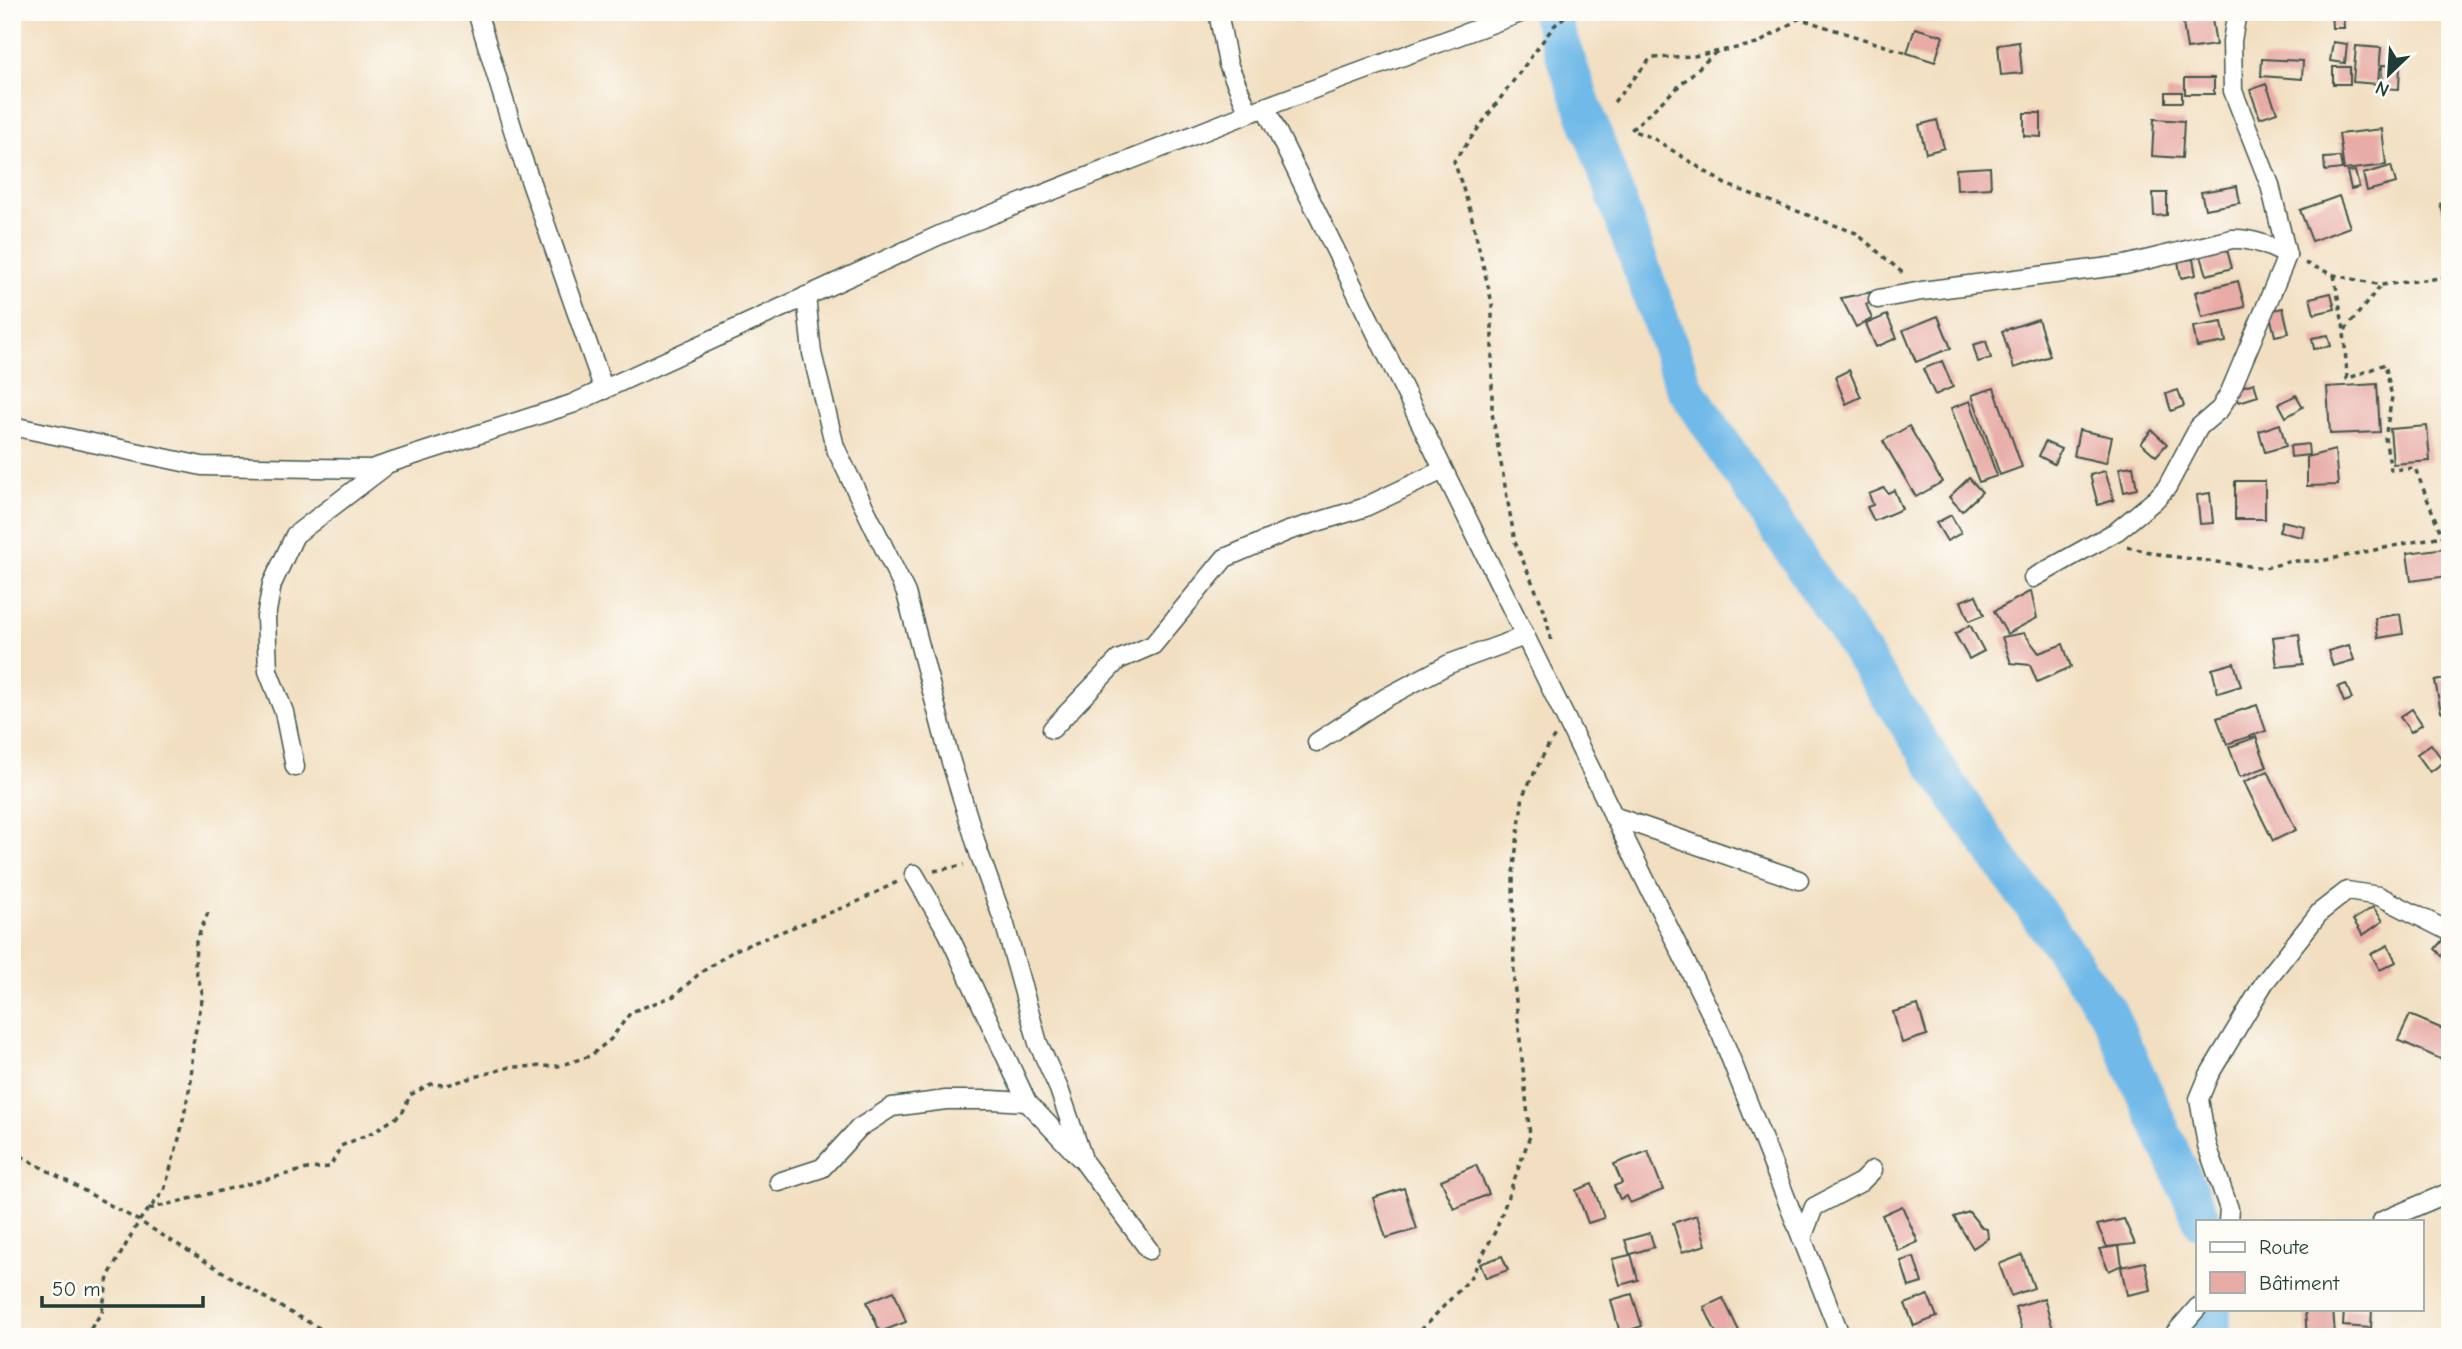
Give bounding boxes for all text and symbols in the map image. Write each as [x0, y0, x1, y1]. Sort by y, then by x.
north arrow [2354, 38, 2424, 108]
text: N [2372, 76, 2393, 101]
legend [2196, 1220, 2424, 1310]
text: Route [2259, 1235, 2309, 1259]
scale bar [42, 1265, 203, 1309]
text: Bâtiment [2259, 1271, 2340, 1295]
text: 50 m [52, 1277, 101, 1301]

